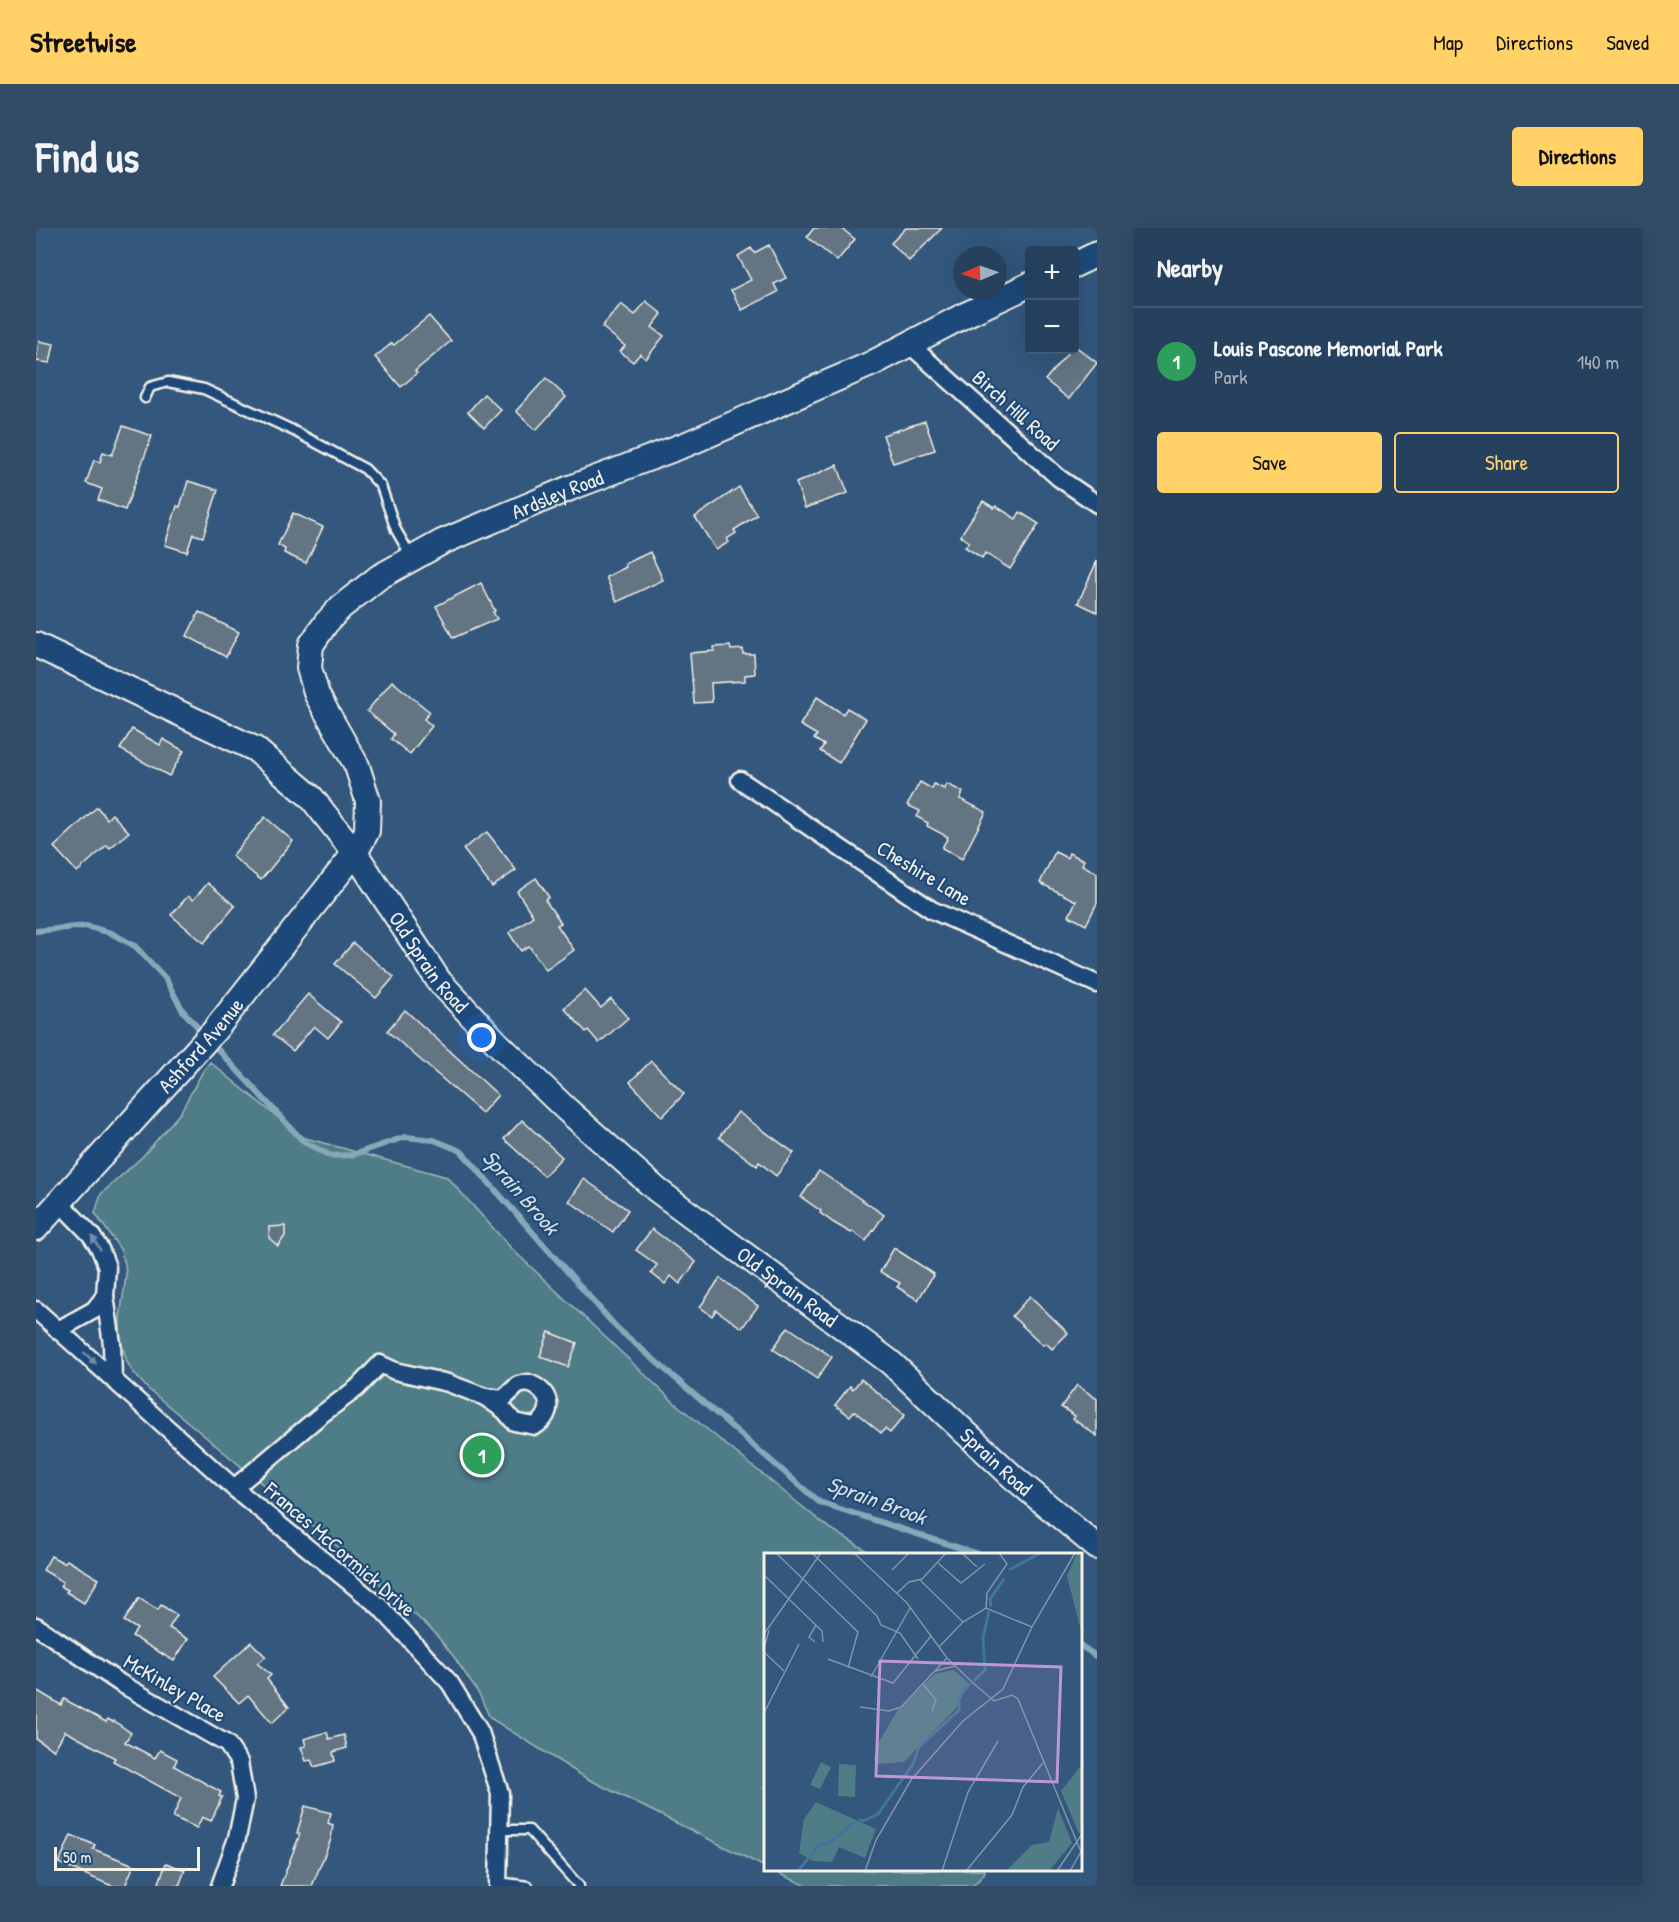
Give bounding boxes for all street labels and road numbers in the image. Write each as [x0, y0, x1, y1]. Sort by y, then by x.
street label: Birch Hill Road [966, 363, 1066, 457]
street label: Ardsley Road [507, 462, 607, 526]
street label: Cheshire Lane [871, 833, 977, 913]
street label: Old Sprain Road [382, 905, 475, 1019]
street label: Ashford Avenue [151, 991, 250, 1099]
street label: Old Sprain Road [731, 1239, 844, 1333]
street label: Sprain Road [954, 1421, 1039, 1502]
street label: Frances McCormick Drive [257, 1474, 422, 1623]
street label: McKinley Place [118, 1647, 232, 1729]

